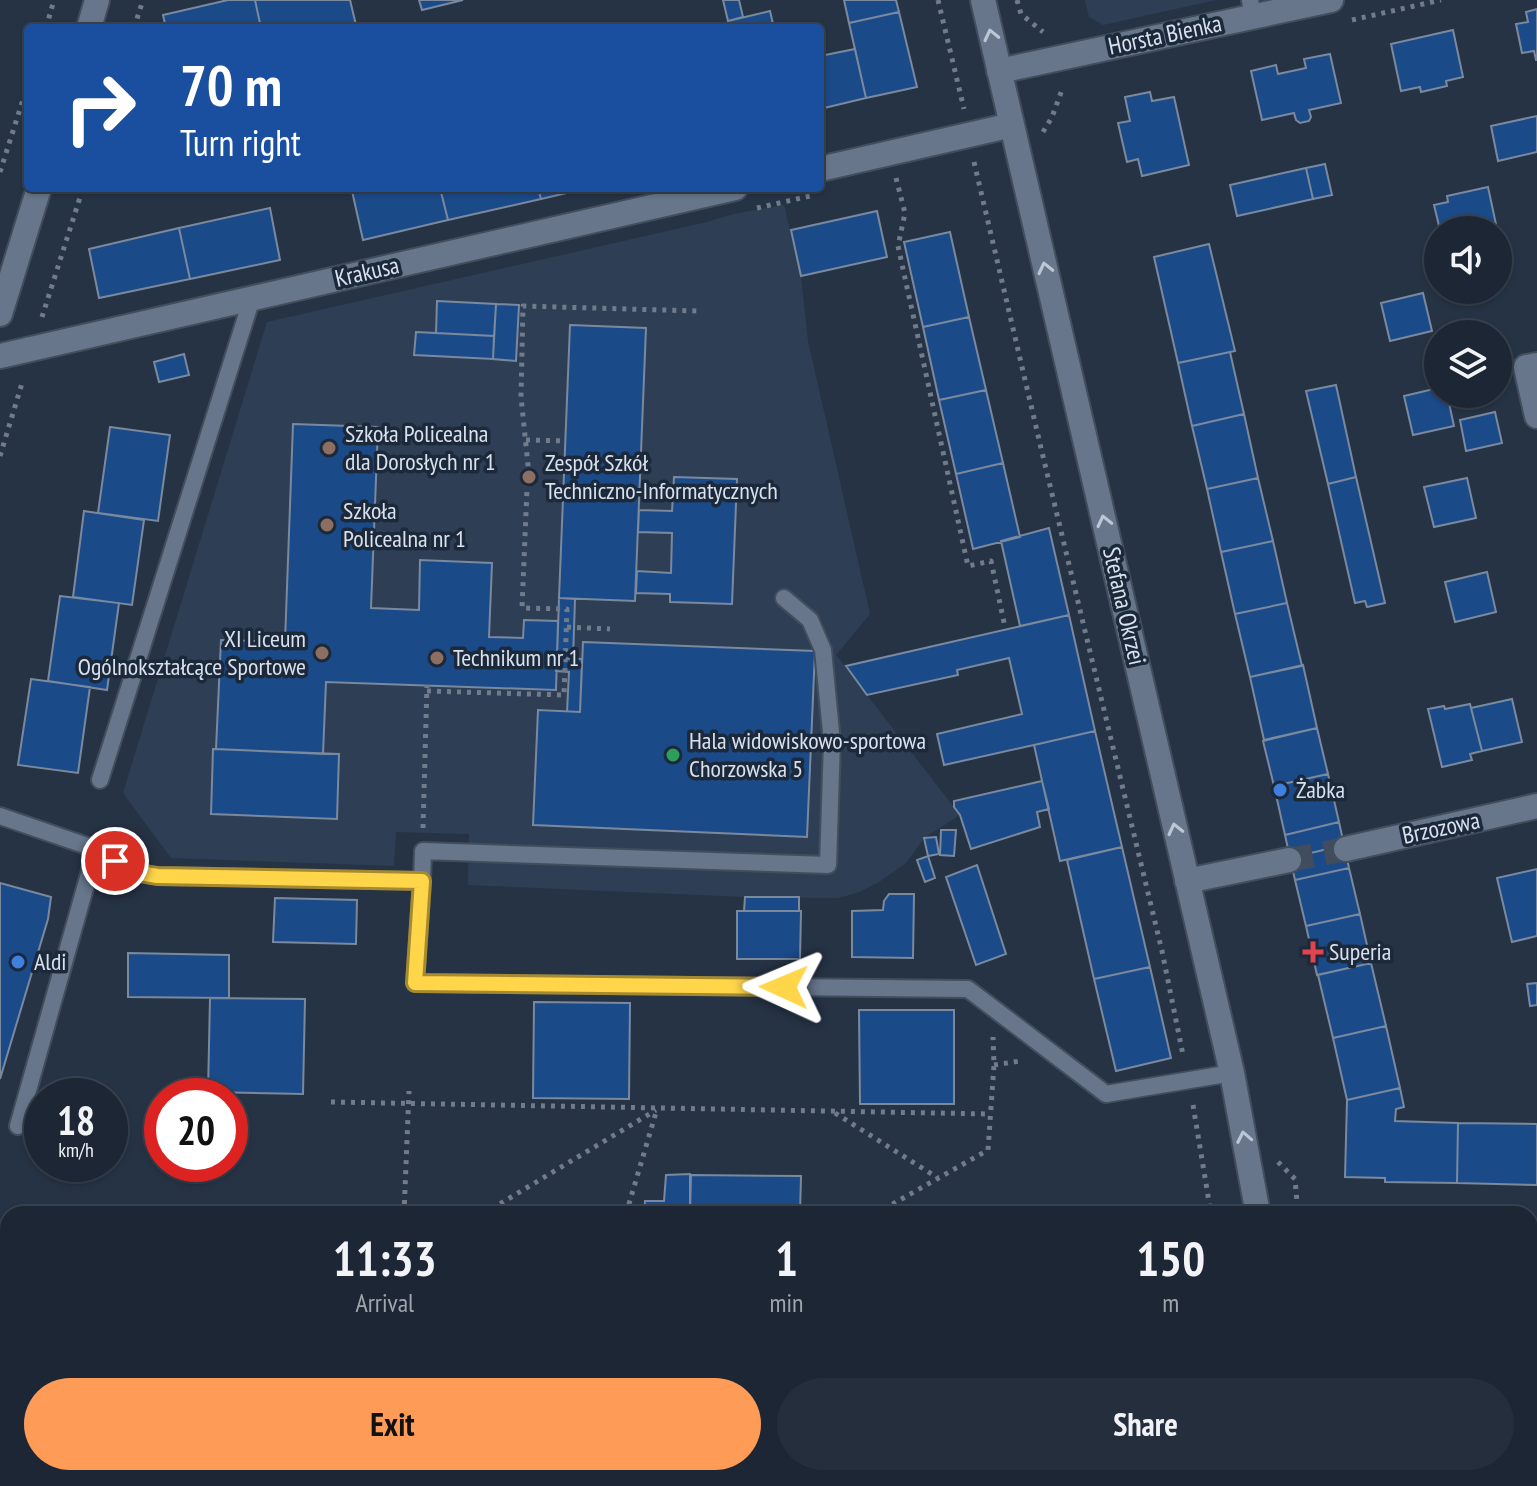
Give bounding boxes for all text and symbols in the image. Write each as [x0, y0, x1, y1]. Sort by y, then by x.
street label: Horsta Bienka [1105, 7, 1224, 62]
one-way arrow [983, 29, 1000, 43]
text: 70 m [180, 49, 282, 121]
icon: right [48, 56, 152, 160]
text: Turn right [180, 119, 301, 166]
map controls [1424, 216, 1512, 408]
button: sound [1424, 216, 1512, 304]
street label: Krakusa [332, 249, 402, 294]
one-way arrow [1037, 262, 1054, 275]
button: layers [1424, 320, 1512, 408]
place label: Szkoła Policealna dla Dorosłych nr 1 [345, 418, 496, 477]
marker: Szkoła Policealna dla Dorosłych nr 1 [320, 439, 338, 457]
place label: Zespół Szkół Techniczno-Informatycznych [545, 447, 778, 506]
marker: Zespół Szkół Techniczno-Informatycznych [520, 468, 538, 486]
place label: Szkoła Policealna nr 1 [343, 495, 466, 554]
one-way arrow [1096, 515, 1113, 529]
marker: Szkoła Policealna nr 1 [318, 516, 336, 534]
street label: Stefana Okrzei [1096, 544, 1153, 668]
place label: XI Liceum Ogólnokształcące Sportowe [78, 623, 306, 682]
place label: Technikum nr 1 [453, 642, 579, 673]
marker: XI Liceum Ogólnokształcące Sportowe [313, 644, 331, 662]
marker: Technikum nr 1 [428, 649, 446, 667]
place label: Hala widowiskowo-sportowa Chorzowska 5 [689, 725, 926, 784]
marker: Hala widowiskowo-sportowa Chorzowska 5 [664, 746, 682, 764]
place label: Żabka [1296, 774, 1345, 805]
marker: Żabka [1271, 781, 1289, 799]
street label: Brzozowa [1399, 804, 1483, 851]
one-way arrow [1167, 823, 1184, 836]
pin [81, 827, 149, 895]
icon: arrive [93, 839, 137, 883]
place label: Superia [1329, 936, 1391, 967]
marker: Superia [1304, 943, 1322, 961]
position arrow [742, 945, 826, 1029]
place label: Aldi [34, 946, 67, 977]
marker: Aldi [9, 953, 27, 971]
speed limit sign: 20 [144, 1078, 248, 1182]
text: 18 [57, 1094, 95, 1146]
one-way arrow [1237, 1131, 1254, 1144]
text: km/h [58, 1137, 94, 1163]
text: 11:33 [333, 1227, 437, 1289]
text: 1 [775, 1227, 798, 1289]
text: 150 [1136, 1227, 1205, 1289]
text: Arrival [355, 1286, 414, 1319]
text: min [769, 1286, 803, 1319]
text: m [1162, 1286, 1179, 1319]
button: Exit [24, 1378, 761, 1470]
button: Share [777, 1378, 1514, 1470]

